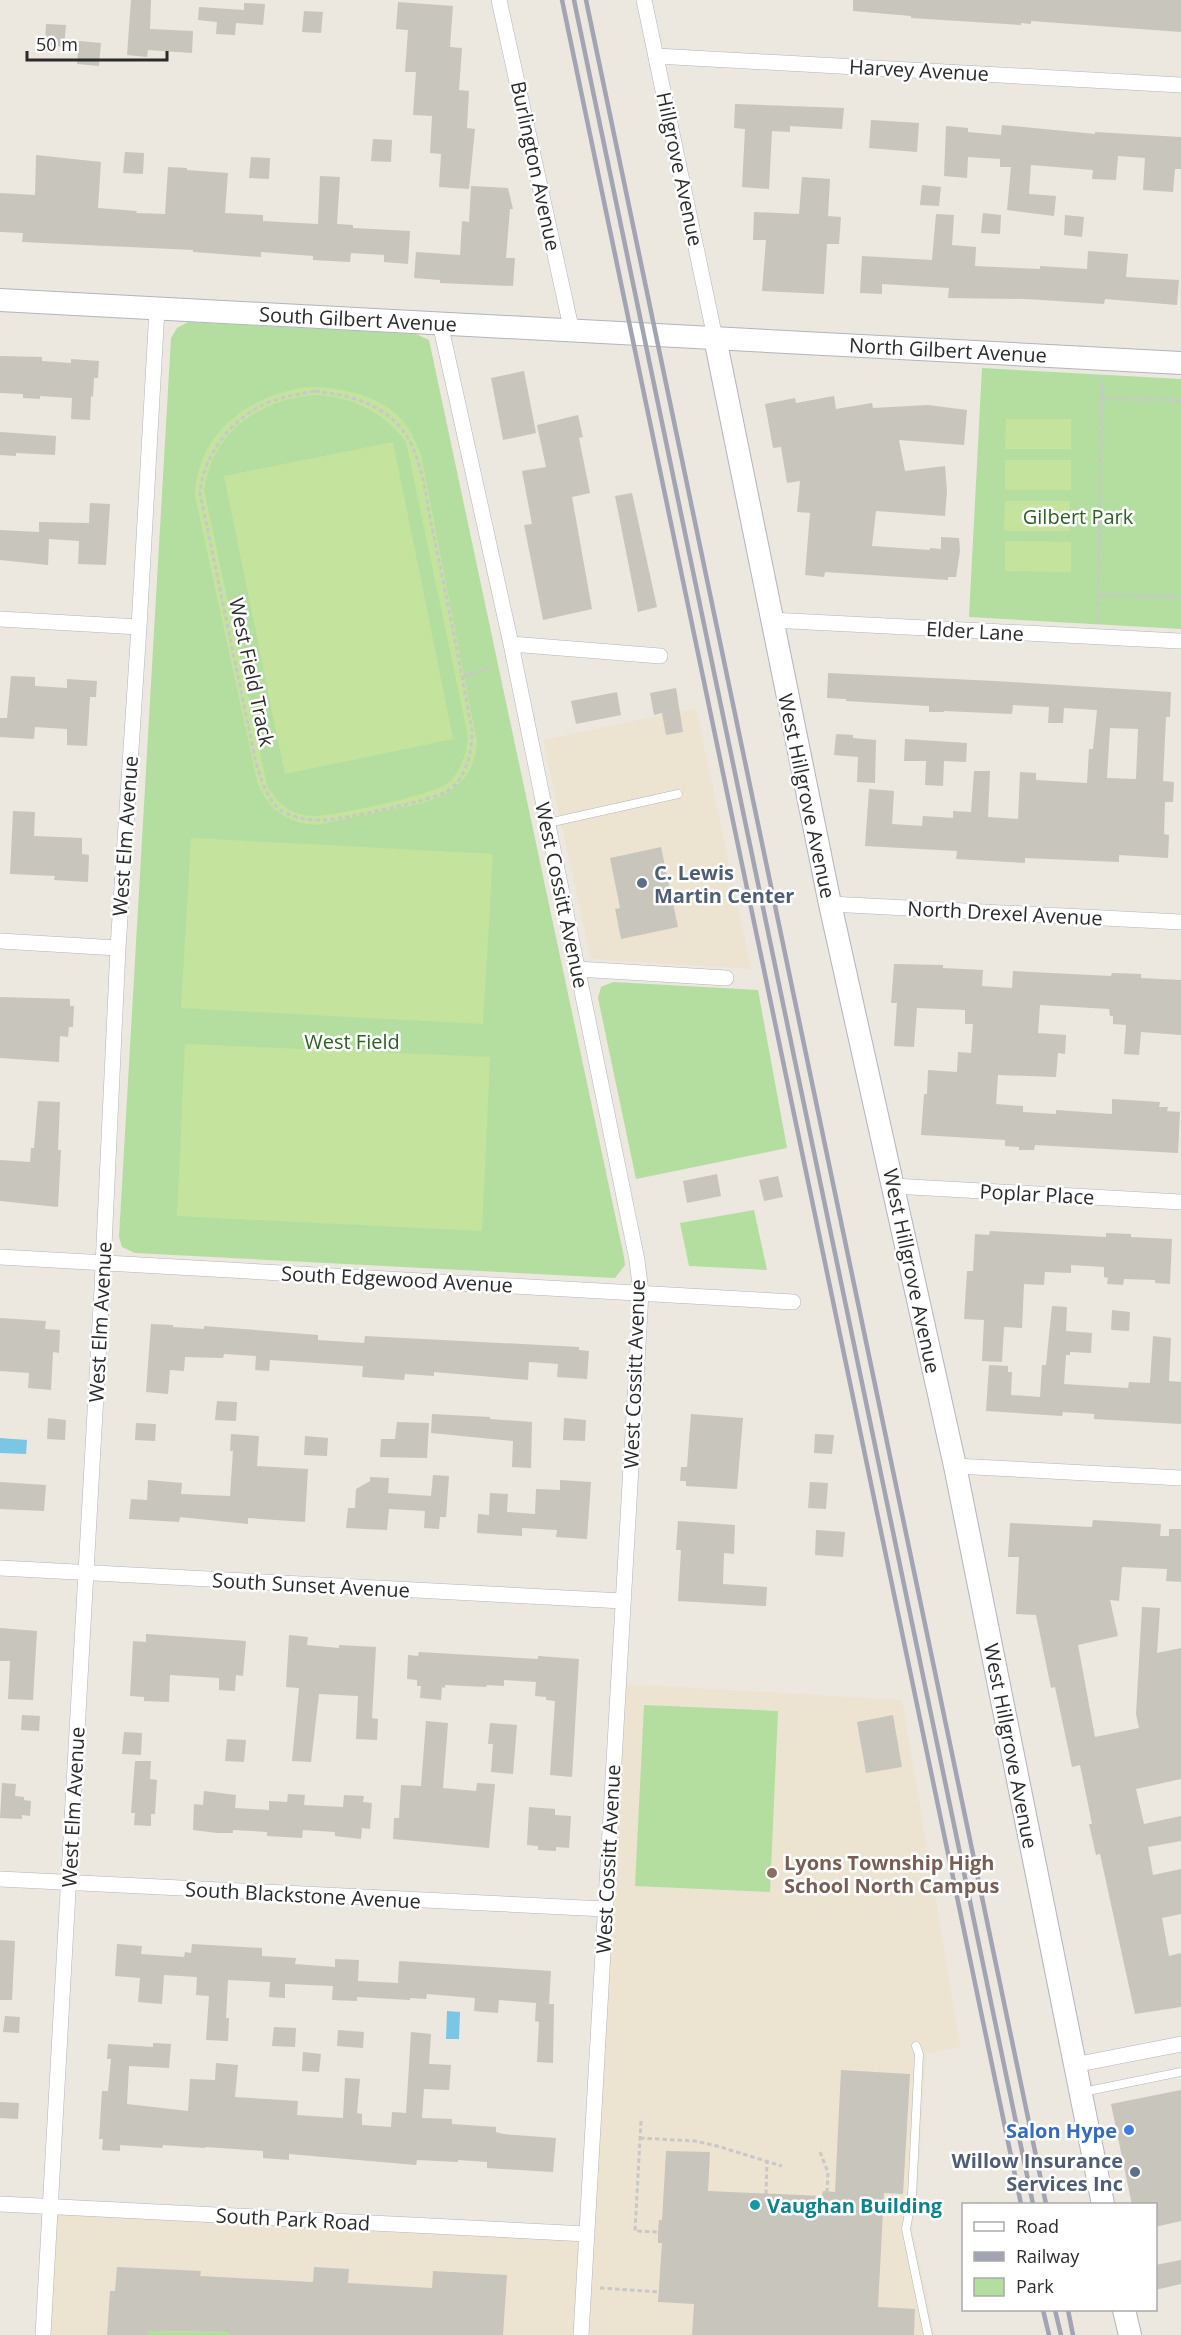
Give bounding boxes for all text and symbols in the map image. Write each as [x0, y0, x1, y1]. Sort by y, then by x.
scale bar [27, 24, 166, 62]
text: 50 m [36, 32, 78, 56]
street label: Harvey Avenue [848, 53, 990, 87]
street label: Burlington Avenue [505, 79, 567, 253]
street label: Hillgrove Avenue [650, 89, 710, 249]
street label: South Gilbert Avenue [258, 300, 458, 338]
street label: North Gilbert Avenue [848, 331, 1048, 369]
park label: Gilbert Park [1023, 503, 1134, 530]
street label: West Field Track [223, 595, 281, 749]
street label: Elder Lane [925, 615, 1025, 647]
street label: West Hillgrove Avenue [772, 691, 842, 901]
street label: West Elm Avenue [106, 755, 144, 917]
street label: West Cossitt Avenue [529, 800, 595, 990]
place label: C. Lewis Martin Center [654, 859, 794, 909]
marker: C. Lewis Martin Center [635, 876, 649, 890]
street label: North Drexel Avenue [907, 894, 1103, 932]
park label: West Field [304, 1028, 400, 1055]
street label: West Hillgrove Avenue [877, 1166, 947, 1376]
street label: Poplar Place [979, 1178, 1095, 1210]
street label: West Elm Avenue [82, 1241, 118, 1403]
street label: South Edgewood Avenue [280, 1259, 514, 1299]
street label: West Cossitt Avenue [617, 1279, 651, 1469]
street label: South Sunset Avenue [211, 1566, 411, 1604]
street label: West Hillgrove Avenue [978, 1641, 1044, 1851]
street label: West Elm Avenue [55, 1726, 91, 1888]
street label: West Cossitt Avenue [590, 1764, 626, 1954]
place label: Lyons Township High School North Campus [784, 1849, 1000, 1899]
marker: Lyons Township High School North Campus [765, 1866, 779, 1880]
street label: South Blackstone Avenue [184, 1875, 422, 1915]
place label: Salon Hype [1006, 2117, 1117, 2144]
marker: Salon Hype [1122, 2123, 1136, 2137]
place label: Willow Insurance Services Inc [951, 2147, 1123, 2197]
marker: Willow Insurance Services Inc [1128, 2165, 1142, 2179]
place label: Vaughan Building [767, 2192, 943, 2219]
marker: Vaughan Building [748, 2198, 762, 2212]
street label: South Park Road [215, 2201, 371, 2237]
legend [962, 2203, 1157, 2311]
text: Road [1016, 2214, 1059, 2238]
text: Railway [1016, 2244, 1080, 2268]
text: Park [1016, 2274, 1054, 2298]

